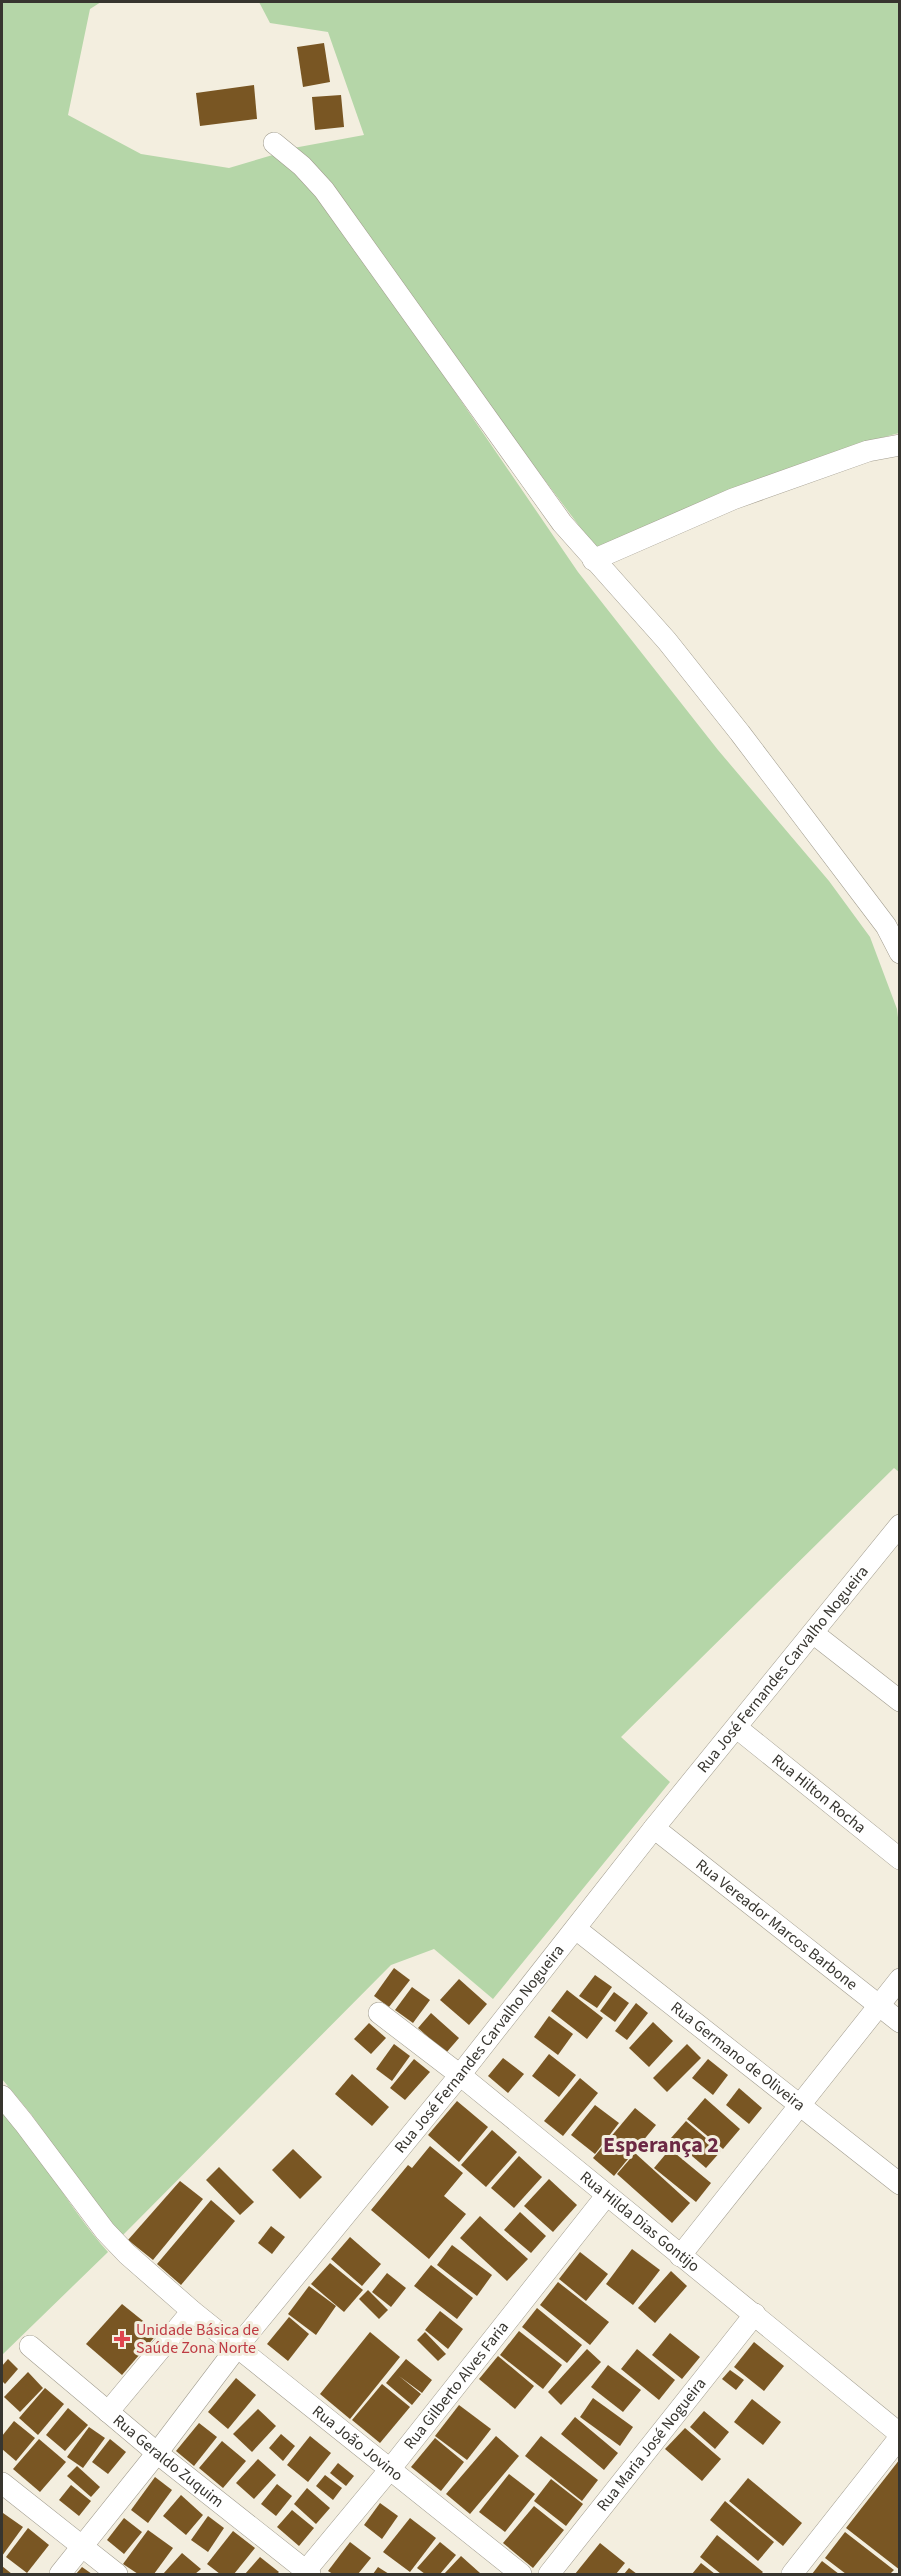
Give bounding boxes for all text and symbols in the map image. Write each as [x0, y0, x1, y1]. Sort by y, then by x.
street label: Rua José Fernandes Carvalho Nogueira [692, 1561, 874, 1778]
street label: Rua Hilton Rocha [767, 1749, 871, 1838]
street label: Rua Vereador Marcos Barbone [691, 1854, 862, 1995]
street label: Rua José Fernandes Carvalho Nogueira [389, 1940, 569, 2158]
street label: Rua Germano de Oliveira [666, 1997, 810, 2116]
district label: Esperança 2 [603, 2129, 719, 2161]
street label: Rua Hilda Dias Gontijo [575, 2166, 704, 2277]
street label: Rua Gilberto Alves Faria [399, 2317, 514, 2454]
place label: Unidade Básica de Saúde Zona Norte [136, 2319, 259, 2359]
marker: Unidade Básica de Saúde Zona Norte [113, 2330, 131, 2348]
street label: Rua Maria José Nogueira [592, 2373, 711, 2516]
street label: Rua João Jovino [308, 2400, 407, 2486]
street label: Rua Geraldo Zuquim [108, 2409, 228, 2513]

